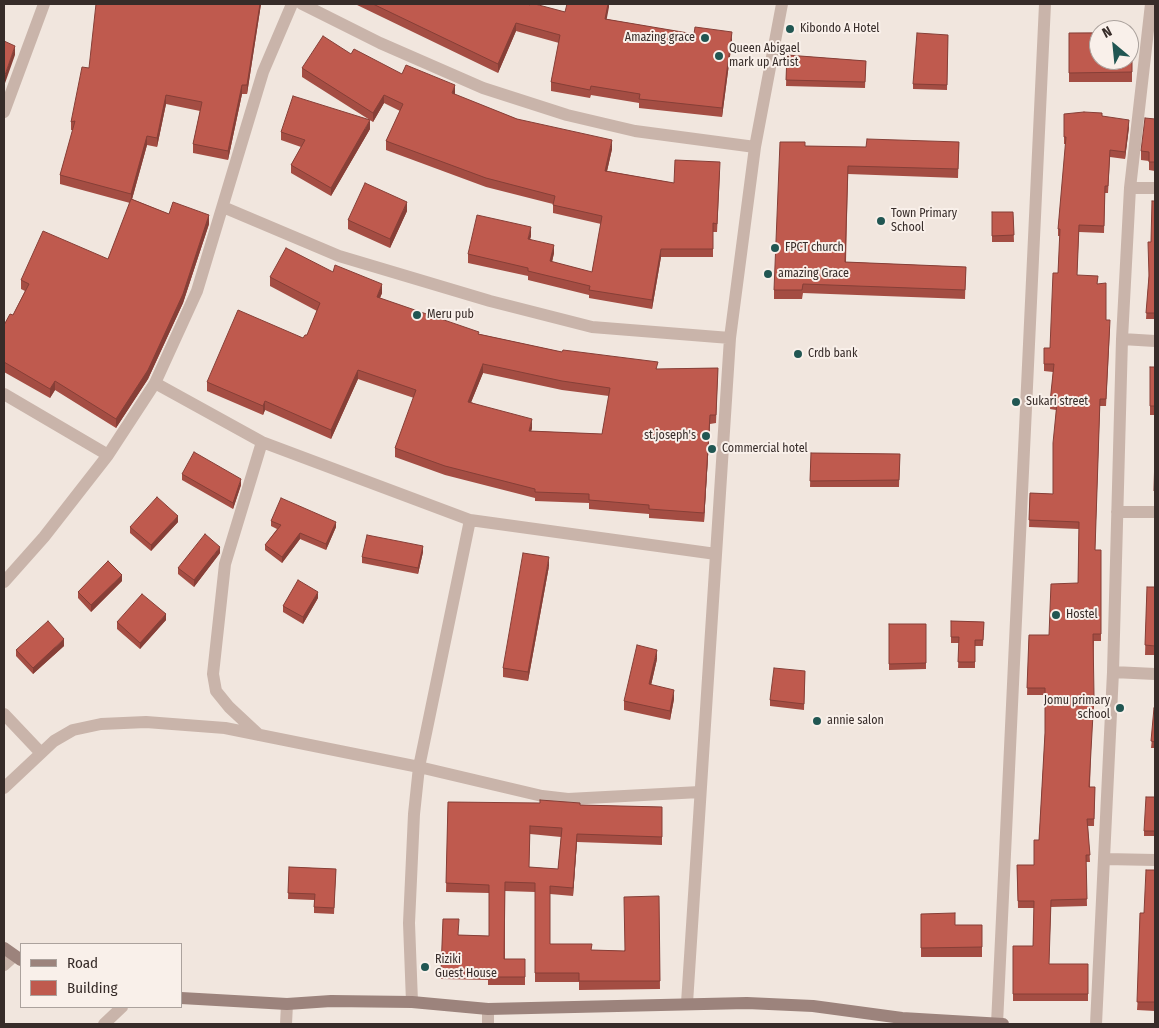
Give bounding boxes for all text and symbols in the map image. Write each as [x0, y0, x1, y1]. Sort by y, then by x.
north arrow [1089, 20, 1139, 70]
place label: Kibondo A Hotel [800, 22, 880, 36]
marker: Kibondo A Hotel [784, 23, 796, 35]
text: N [1099, 23, 1115, 42]
place label: Amazing grace [625, 31, 695, 45]
marker: Amazing grace [699, 32, 711, 44]
place label: Queen Abigael mark up Artist [729, 42, 800, 70]
marker: Queen Abigael mark up Artist [713, 50, 725, 62]
place label: Town Primary School [891, 207, 957, 235]
marker: Town Primary School [875, 215, 887, 227]
place label: FPCT church [785, 241, 844, 255]
marker: FPCT church [769, 242, 781, 254]
place label: amazing Grace [778, 267, 849, 281]
marker: amazing Grace [762, 268, 774, 280]
place label: Meru pub [427, 308, 474, 322]
marker: Meru pub [411, 309, 423, 321]
place label: Crdb bank [808, 347, 857, 361]
marker: Crdb bank [792, 348, 804, 360]
place label: Sukari street [1026, 395, 1088, 409]
marker: Sukari street [1010, 396, 1022, 408]
place label: st.joseph's [644, 429, 696, 443]
marker: st.joseph's [700, 430, 712, 442]
place label: Commercial hotel [722, 442, 808, 456]
marker: Commercial hotel [706, 443, 718, 455]
place label: Hostel [1066, 608, 1098, 622]
marker: Hostel [1050, 609, 1062, 621]
place label: Jomu primary school [1044, 694, 1110, 722]
marker: Jomu primary school [1114, 702, 1126, 714]
place label: annie salon [827, 714, 884, 728]
marker: annie salon [811, 715, 823, 727]
legend [20, 943, 182, 1008]
place label: Riziki Guest House [435, 953, 497, 981]
text: Road [67, 954, 98, 972]
marker: Riziki Guest House [419, 961, 431, 973]
text: Building [67, 979, 118, 997]

